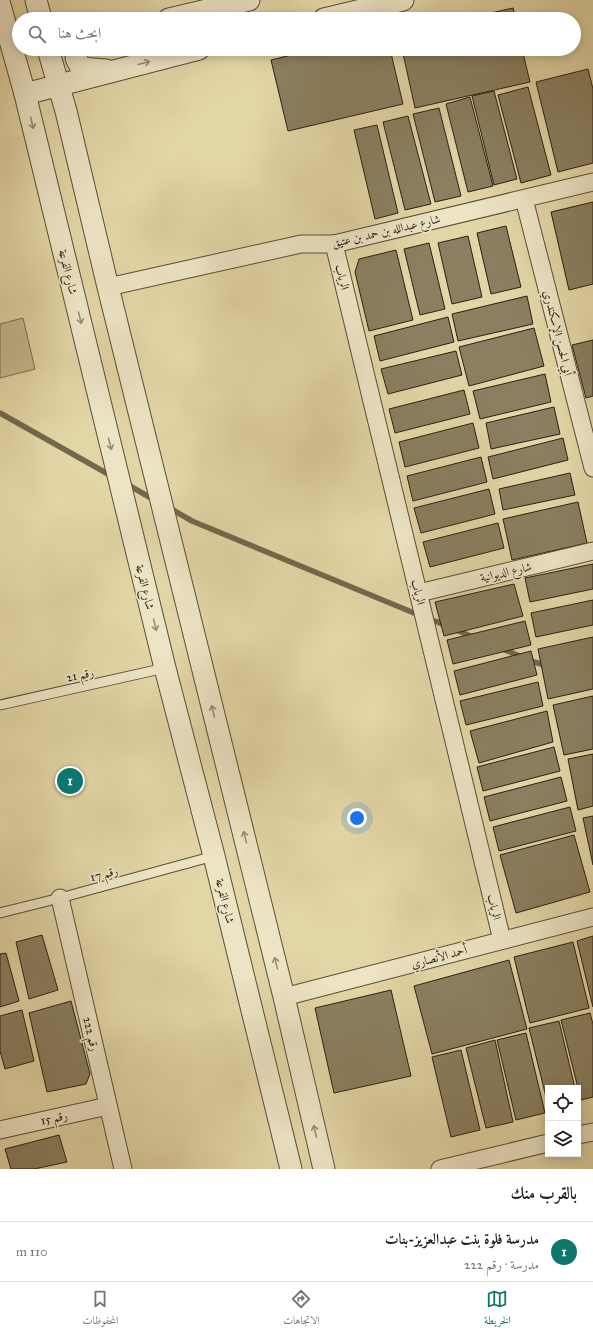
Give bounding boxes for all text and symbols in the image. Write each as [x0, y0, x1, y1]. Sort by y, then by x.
search box [12, 12, 581, 56]
icon: search [26, 23, 48, 45]
text: ابحث هنا [58, 24, 101, 42]
one-way arrow [137, 59, 150, 67]
one-way arrow [29, 117, 36, 130]
street label: شارع عبدالله بن حمد بن عتيق [331, 212, 443, 254]
street label: شارع الفرعة [52, 248, 80, 297]
street label: الرباب [331, 263, 352, 292]
street label: أبي الحسن الإسكندري [538, 288, 576, 378]
one-way arrow [76, 311, 84, 324]
one-way arrow [107, 437, 115, 450]
street label: شارع الديوانية [479, 559, 534, 589]
street label: شارع الفرعة [129, 563, 157, 612]
street label: الرباب [407, 578, 428, 607]
one-way arrow [151, 618, 159, 631]
street label: رقم 21 [65, 665, 96, 689]
one-way arrow [209, 705, 217, 718]
pin: 1 [57, 766, 83, 796]
your location [347, 808, 367, 828]
one-way arrow [240, 831, 248, 844]
street label: رقم 17 [88, 864, 121, 888]
street label: شارع الفرعة [209, 877, 237, 926]
street label: الرباب [483, 893, 504, 922]
street label: أحمد الأنصاري [409, 941, 470, 974]
one-way arrow [272, 957, 279, 970]
street label: رقم 222 [76, 1015, 102, 1054]
map controls [545, 1085, 581, 1157]
button: locate [545, 1085, 581, 1121]
street label: رقم 15 [39, 1108, 70, 1132]
button: layers [545, 1121, 581, 1157]
one-way arrow [310, 1125, 318, 1138]
text: بالقرب منك [511, 1183, 577, 1204]
text: مدرسة فلوة بنت عبدالعزيز-بنات [385, 1230, 539, 1248]
text: 110 m [16, 1244, 48, 1260]
text: 1 [561, 1244, 567, 1260]
text: مدرسة · رقم 222 [464, 1257, 539, 1273]
tab: المحفوظات [82, 1288, 118, 1331]
tab: الاتجاهات [283, 1288, 320, 1331]
tab: الخريطة [484, 1288, 511, 1331]

